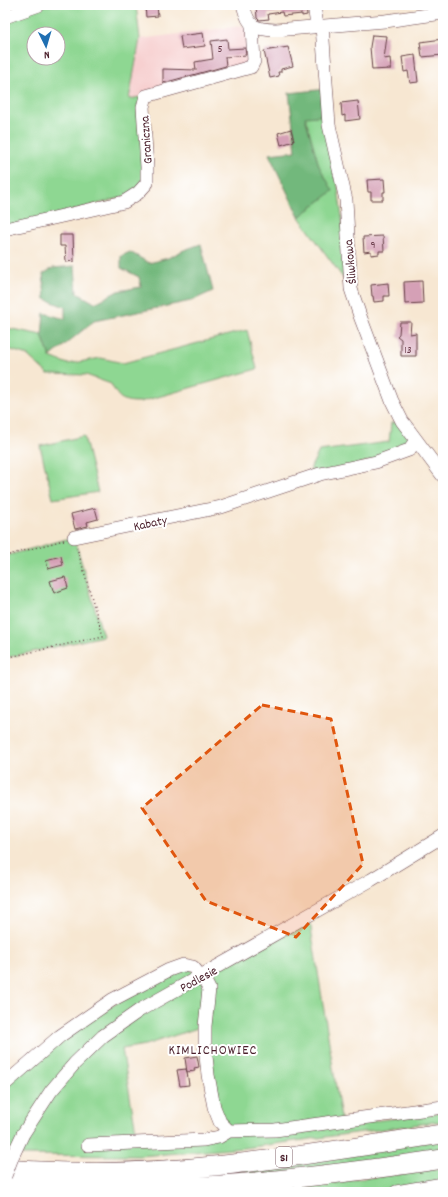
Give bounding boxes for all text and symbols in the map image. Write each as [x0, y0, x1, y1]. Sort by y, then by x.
north arrow [26, 26, 66, 66]
house number: 5 [217, 42, 223, 58]
text: N [43, 46, 50, 62]
street label: Graniczna [136, 114, 159, 164]
street label: Śliwkowa [340, 238, 363, 285]
house number: 9 [370, 238, 376, 254]
house number: 13 [404, 343, 412, 359]
street label: Kabaty [132, 511, 170, 537]
street label: Podlesie [177, 962, 222, 998]
district label: KIMLICHOWIEC [169, 1041, 257, 1061]
road number: S1 [276, 1147, 292, 1167]

